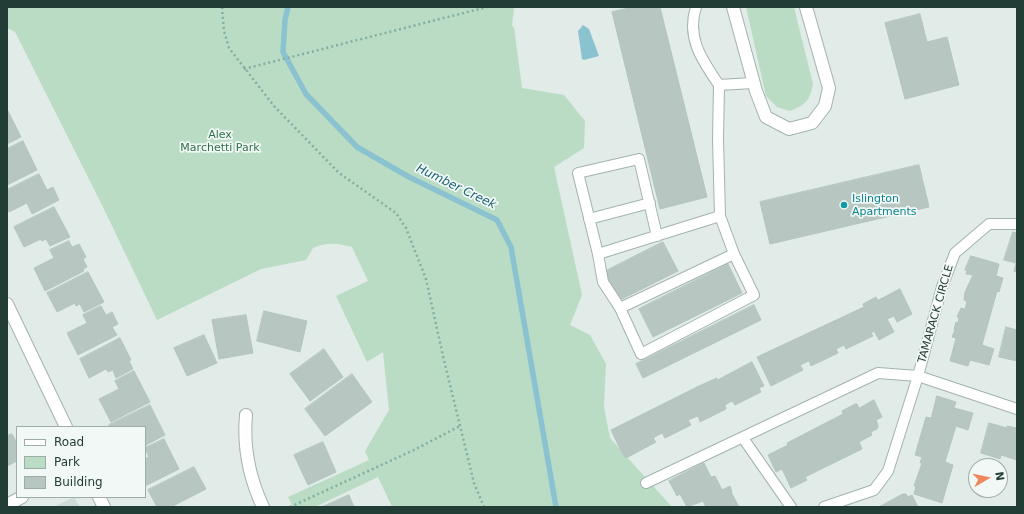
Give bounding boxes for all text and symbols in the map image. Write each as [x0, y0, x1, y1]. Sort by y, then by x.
park label: Alex Marchetti Park [180, 128, 260, 154]
water label: Humber Creek [414, 161, 498, 213]
place label: Islington Apartments [852, 192, 917, 218]
marker: Islington Apartments [839, 200, 849, 210]
street label: TAMARACK CIRCLE [916, 263, 956, 365]
legend [16, 426, 146, 498]
text: Road [54, 435, 84, 449]
text: Park [54, 455, 80, 469]
north arrow [968, 458, 1008, 498]
text: N [992, 471, 1006, 482]
text: Building [54, 475, 103, 489]

